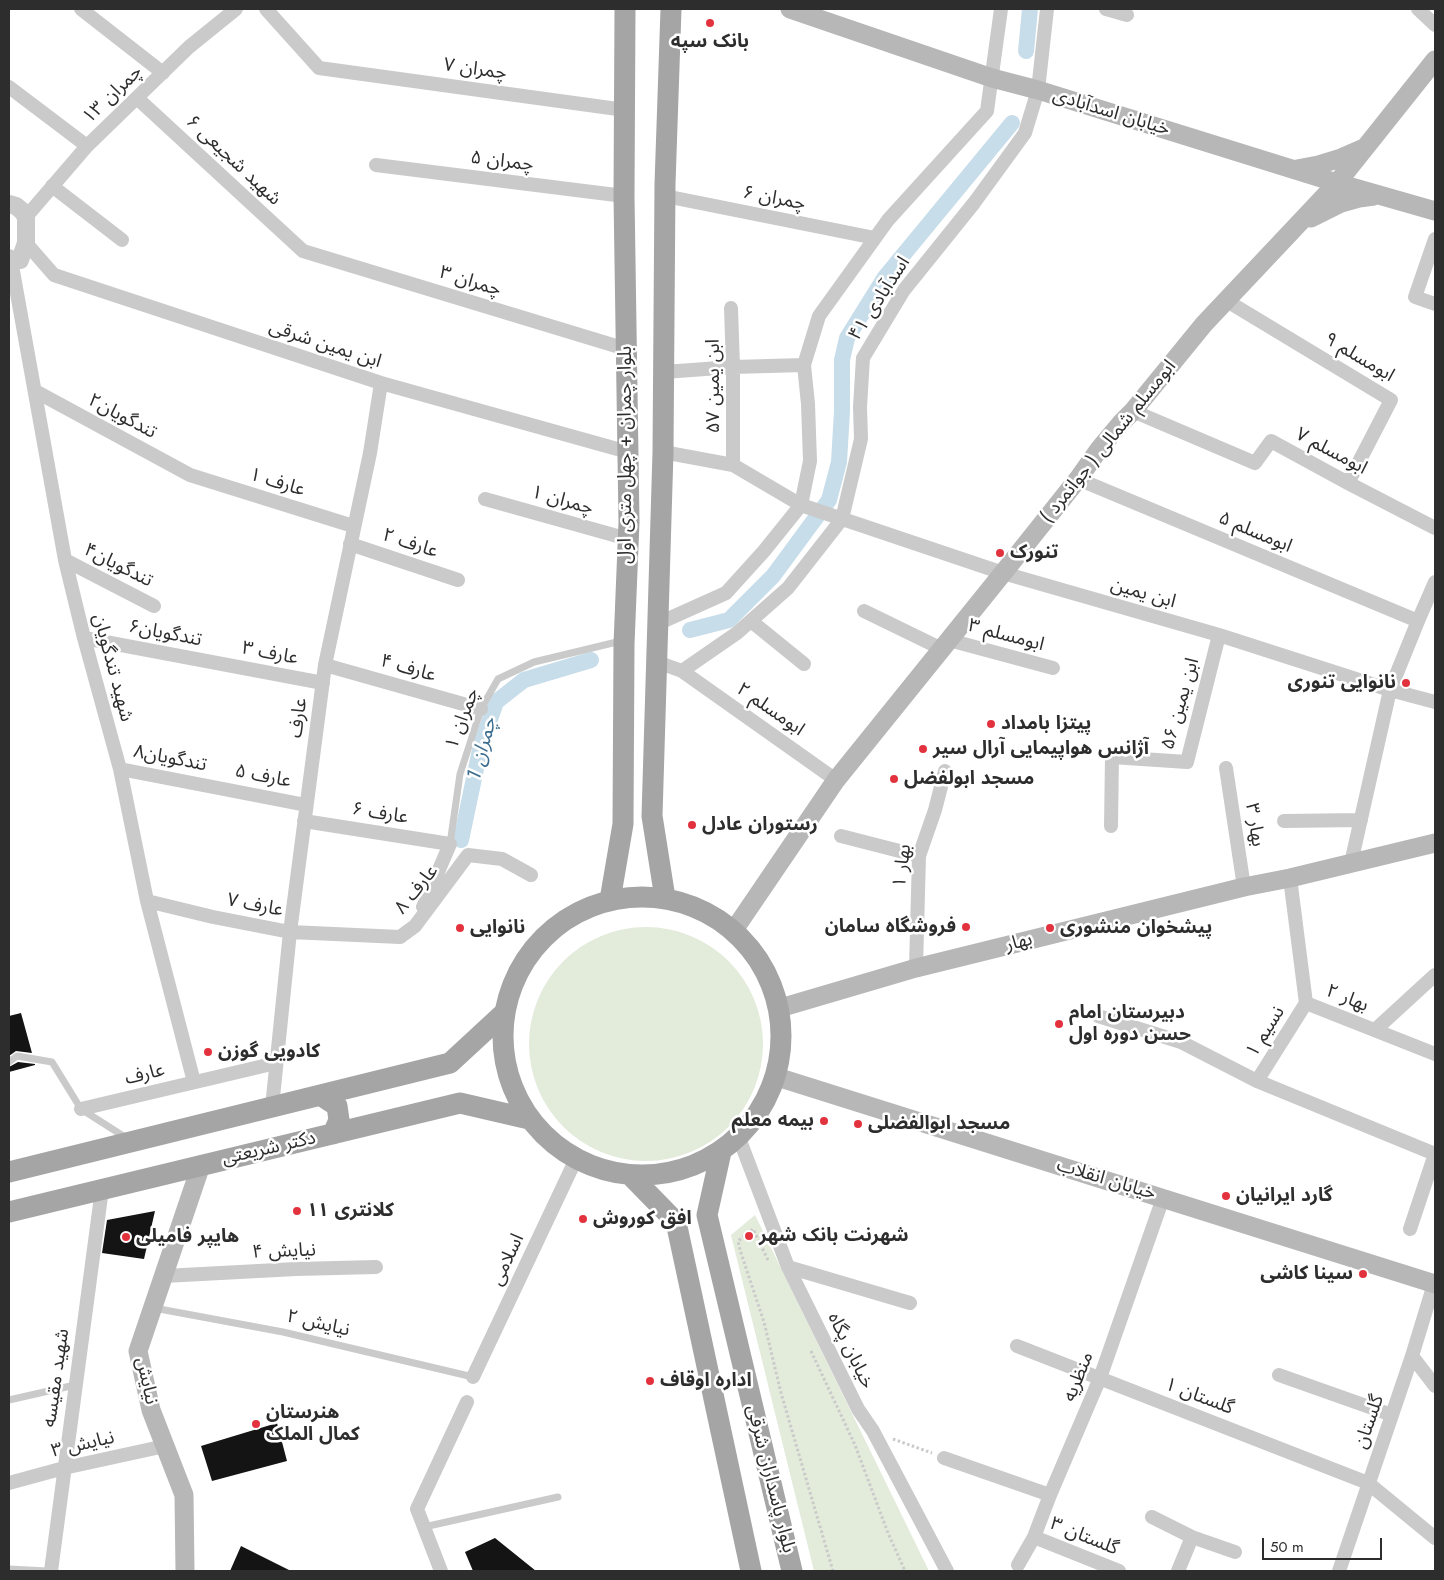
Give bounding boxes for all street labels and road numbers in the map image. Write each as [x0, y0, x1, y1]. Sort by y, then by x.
street label: چمران ۷ [442, 54, 508, 86]
street label: چمران ۱۳ [78, 61, 148, 129]
street label: خیابان اسدآبادی [1050, 84, 1172, 142]
street label: شهید شجیعی ۶ [181, 111, 285, 211]
street label: چمران ۵ [469, 147, 535, 177]
street label: چمران ۶ [741, 182, 807, 216]
street label: اسدآبادی ۴۱ [844, 253, 916, 345]
street label: چمران ۳ [436, 262, 504, 302]
street label: ابن یمین شرقی [266, 316, 384, 374]
street label: ابومسلم ۹ [1320, 328, 1398, 388]
street label: ابن یمین ۵۷ [703, 339, 725, 433]
street label: بلوار چمران + چهل متری اول [615, 346, 637, 564]
street label: ابومسلم شمالی ( جوانمرد ) [1036, 356, 1182, 528]
street label: تندگویان۲ [84, 390, 160, 444]
street label: ابومسلم ۷ [1291, 424, 1371, 480]
street label: عارف ۱ [247, 464, 307, 502]
street label: چمران ۱ [528, 481, 596, 521]
street label: ابومسلم ۵ [1215, 507, 1295, 559]
street label: عارف ۲ [379, 524, 441, 564]
street label: تندگویان۴ [80, 539, 156, 593]
street label: ابن یمین [1108, 574, 1178, 614]
street label: شهید تندگویان [87, 612, 137, 724]
street label: ابومسلم ۳ [966, 615, 1046, 657]
street label: تندگویان۶ [126, 616, 204, 652]
street label: عارف ۳ [240, 637, 300, 671]
street label: عارف ۴ [378, 650, 438, 688]
street label: ابن یمین ۵۶ [1157, 656, 1205, 752]
street label: ابومسلم ۲ [732, 678, 808, 742]
street label: ۱ چمران [441, 685, 485, 753]
street label: عارف [285, 697, 313, 739]
street label: تندگویان۸ [131, 741, 209, 777]
street label: عارف ۵ [233, 760, 293, 794]
street label: عارف ۶ [350, 798, 410, 830]
street label: بهار ۳ [1239, 802, 1269, 848]
street label: بهار ۱ [889, 843, 917, 889]
street label: عارف ۸ [390, 861, 444, 919]
street label: عارف ۷ [225, 889, 285, 923]
street label: بهار [1003, 929, 1035, 957]
street label: بهار ۲ [1322, 980, 1372, 1018]
street label: نسیم ۱ [1242, 1002, 1290, 1062]
street label: عارف [123, 1059, 167, 1091]
street label: دکتر شریعتی [220, 1127, 318, 1171]
street label: خیابان انقلاب [1054, 1154, 1158, 1206]
street label: اسلامی [486, 1230, 530, 1290]
street label: نیایش ۴ [252, 1239, 316, 1265]
street label: نیایش ۲ [284, 1306, 352, 1342]
street label: خیابان پگاه [822, 1309, 878, 1393]
street label: شهید مقیسه [39, 1327, 75, 1429]
street label: منظریه [1059, 1349, 1099, 1405]
street label: نیایش [130, 1355, 162, 1407]
street label: گلستان ۱ [1161, 1373, 1237, 1421]
street label: گلستان [1350, 1392, 1390, 1452]
street label: بلوار پاسداران شرقی [741, 1403, 799, 1555]
street label: نیایش ۳ [49, 1427, 117, 1463]
street label: گلستان ۳ [1046, 1513, 1122, 1561]

